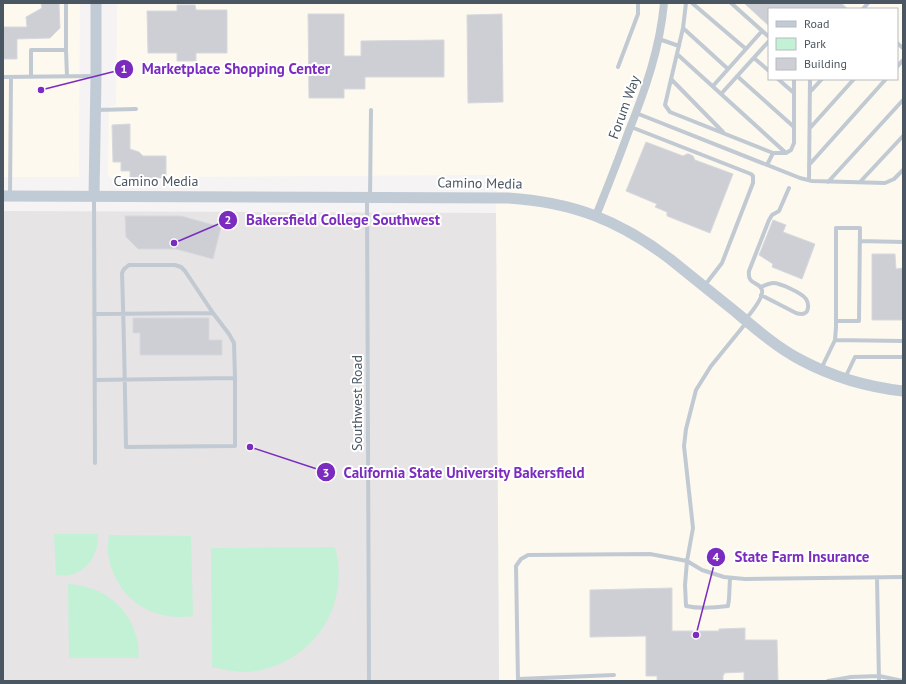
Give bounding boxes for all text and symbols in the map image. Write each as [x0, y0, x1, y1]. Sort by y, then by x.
legend [768, 8, 898, 80]
text: Road [804, 16, 829, 31]
text: Park [804, 36, 826, 51]
callout: Marketplace Shopping Center [114, 56, 338, 83]
text: Building [804, 56, 847, 71]
text: Marketplace Shopping Center [142, 59, 331, 78]
text: 1 [121, 61, 127, 76]
street label: Forum Way [604, 72, 644, 141]
street label: Camino Media [113, 172, 199, 190]
street label: Camino Media [437, 173, 523, 193]
callout: Bakersfield College Southwest [218, 207, 448, 234]
text: Bakersfield College Southwest [246, 210, 441, 229]
text: 2 [225, 212, 231, 227]
street label: Southwest Road [348, 355, 366, 451]
callout: California State University Bakersfield [316, 459, 593, 486]
text: California State University Bakersfield [343, 463, 585, 482]
text: 3 [323, 465, 329, 480]
callout: State Farm Insurance [706, 544, 877, 571]
text: State Farm Insurance [735, 547, 870, 566]
text: 4 [713, 549, 720, 564]

